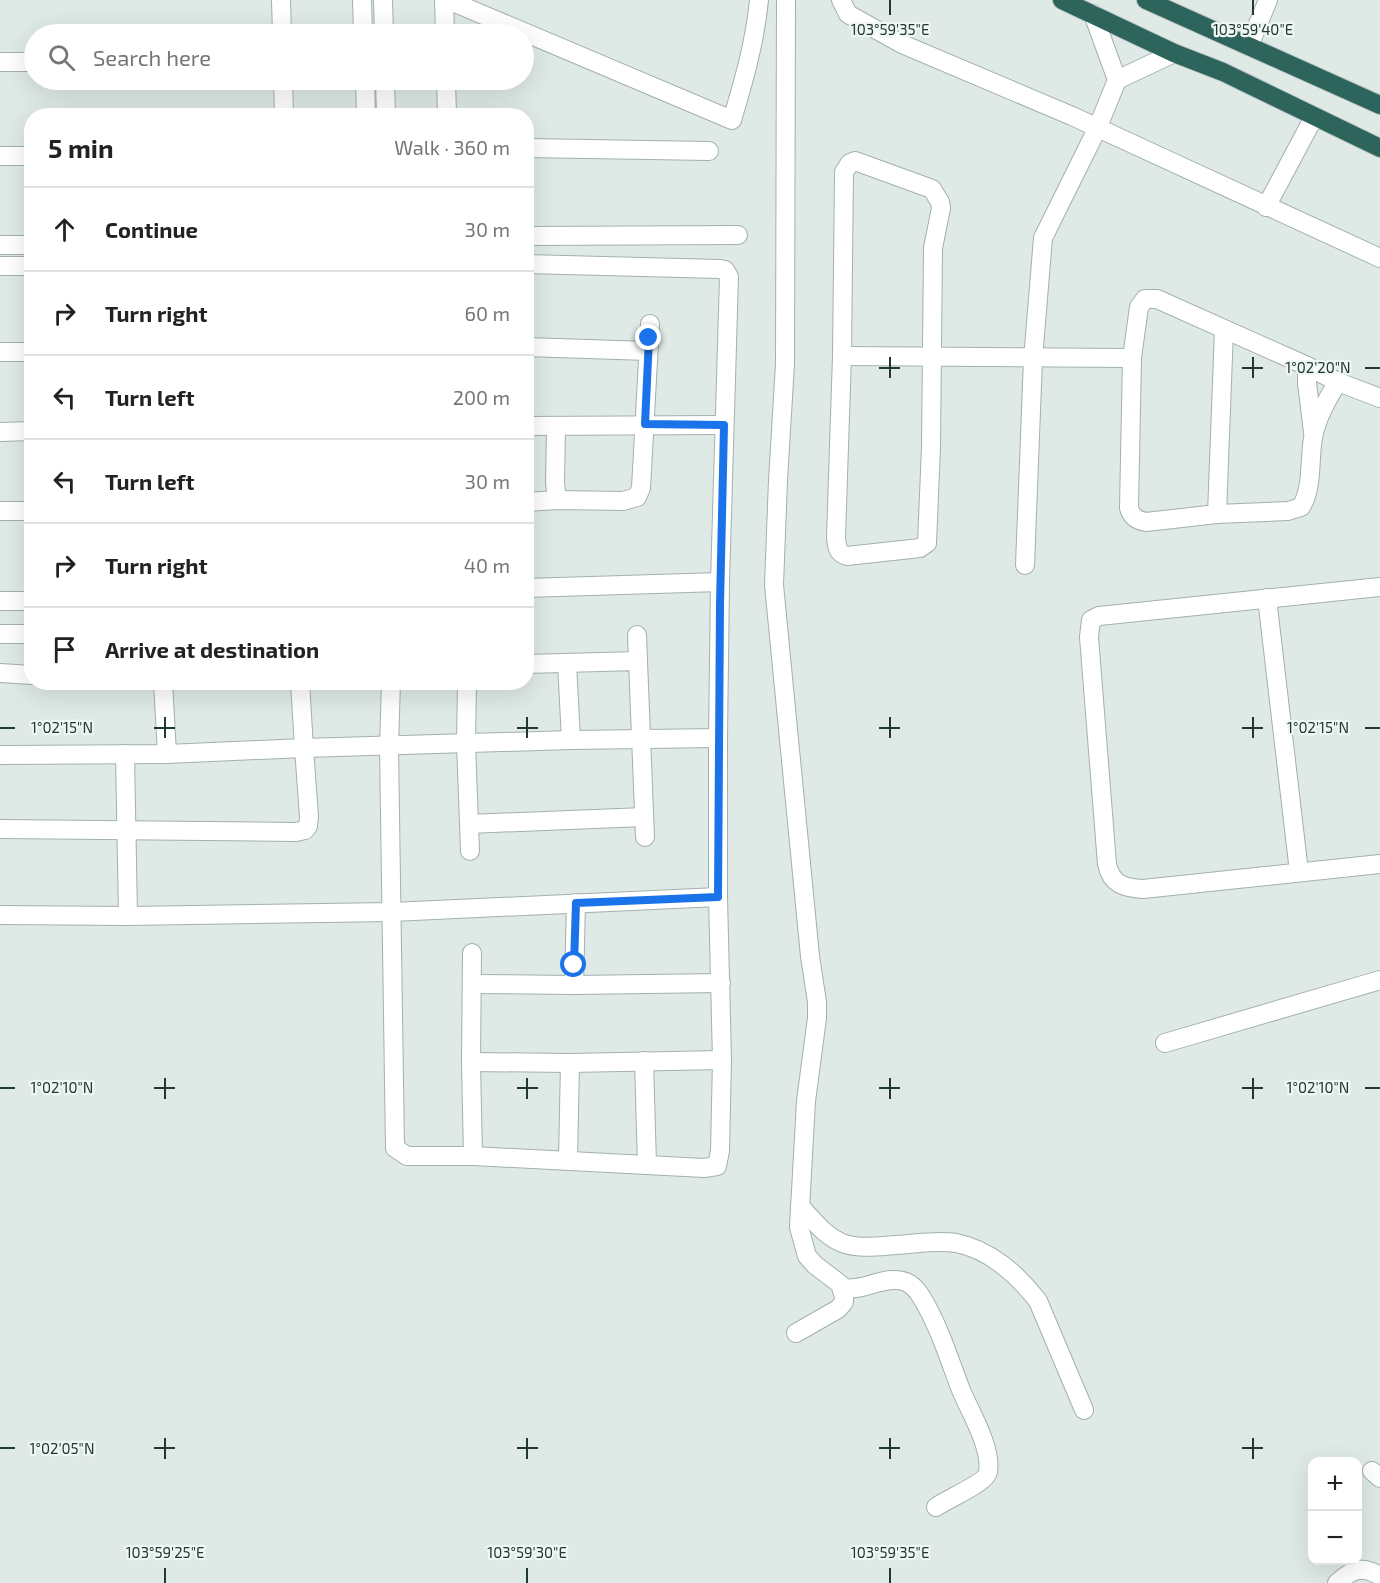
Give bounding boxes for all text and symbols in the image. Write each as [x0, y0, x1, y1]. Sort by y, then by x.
text: 103°59'35"E [851, 20, 929, 38]
text: 103°59'40"E [1213, 20, 1293, 38]
search box [24, 24, 534, 90]
icon: search [45, 41, 78, 74]
text: Search here [93, 44, 211, 70]
text: 5 min [48, 132, 114, 163]
text: Walk · 360 m [394, 135, 510, 159]
icon: ahead [48, 213, 81, 246]
text: Continue [105, 216, 198, 242]
text: 30 m [465, 217, 510, 241]
icon: right [48, 297, 81, 330]
text: Turn right [105, 300, 207, 326]
text: 60 m [465, 301, 510, 325]
route end [635, 324, 661, 350]
text: 1°02'20"N [1285, 358, 1351, 376]
icon: left [48, 381, 81, 414]
text: Turn left [105, 384, 194, 410]
text: 200 m [453, 385, 510, 409]
icon: left [48, 465, 81, 498]
text: Turn left [105, 468, 194, 494]
text: 30 m [465, 469, 510, 493]
icon: right [48, 549, 81, 582]
text: Turn right [105, 552, 207, 578]
text: 40 m [464, 553, 510, 577]
icon: arrive [48, 633, 81, 666]
text: Arrive at destination [105, 636, 319, 662]
text: 1°02'15"N [31, 718, 93, 736]
text: 1°02'15"N [1287, 718, 1349, 736]
route start [560, 951, 586, 977]
text: 1°02'10"N [31, 1078, 93, 1096]
text: 1°02'10"N [1287, 1078, 1349, 1096]
text: 1°02'05"N [30, 1439, 94, 1457]
map controls [1308, 1457, 1362, 1565]
button: + [1308, 1457, 1362, 1511]
button: − [1308, 1511, 1362, 1565]
text: 103°59'25"E [126, 1543, 204, 1561]
text: 103°59'30"E [487, 1543, 567, 1561]
text: 103°59'35"E [851, 1543, 929, 1561]

